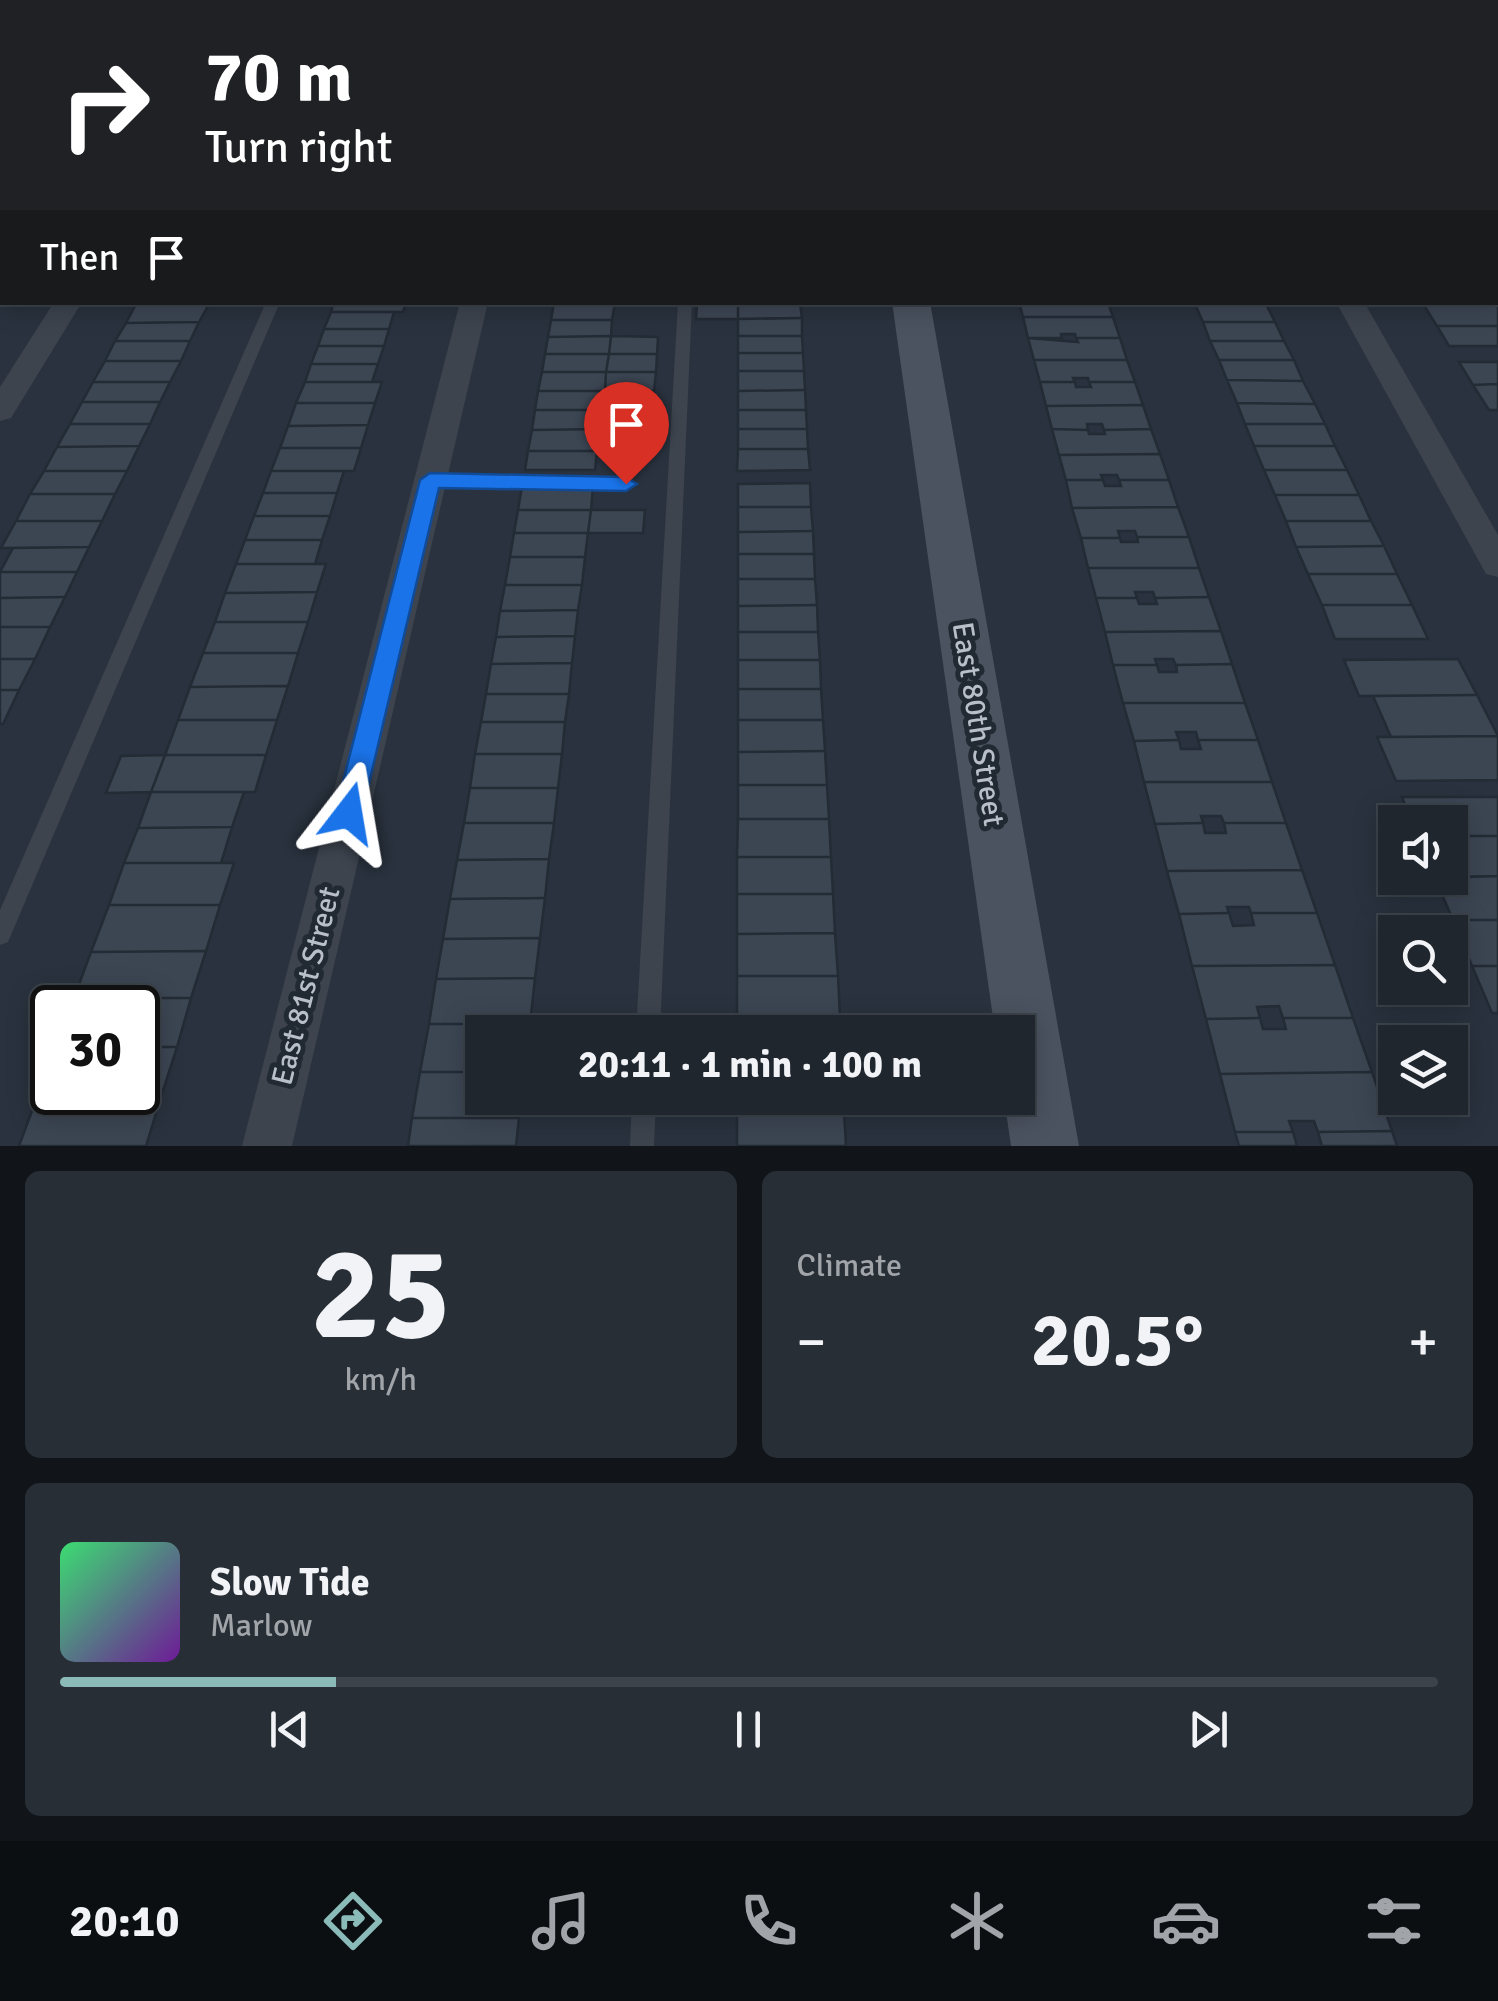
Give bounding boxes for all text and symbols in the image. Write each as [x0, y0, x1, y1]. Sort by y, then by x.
text: 70 m [205, 34, 353, 120]
icon: right [40, 40, 170, 170]
text: Turn right [205, 120, 393, 175]
icon: arrive [139, 230, 194, 285]
text: Then [40, 234, 119, 281]
pin [584, 382, 669, 485]
icon: arrive [599, 397, 654, 452]
street label: East 80th Street [944, 619, 1012, 829]
position arrow [297, 761, 401, 865]
map controls [1378, 805, 1468, 1115]
button: sound [1378, 805, 1468, 895]
street label: East 81st Street [263, 883, 349, 1089]
button: search [1378, 915, 1468, 1005]
speed limit sign: 30 [30, 985, 160, 1115]
button: layers [1378, 1025, 1468, 1115]
text: 20:11 · 1 min · 100 m [578, 1041, 922, 1088]
text: 25 [311, 1215, 451, 1375]
text: Climate [797, 1246, 902, 1285]
text: 20.5° [1031, 1294, 1204, 1387]
text: − [797, 1308, 826, 1376]
text: + [1408, 1308, 1438, 1376]
text: km/h [345, 1360, 417, 1399]
text: Slow Tide [210, 1559, 370, 1606]
text: Marlow [210, 1606, 312, 1645]
icon: previous [262, 1702, 317, 1757]
icon: pause [721, 1702, 776, 1757]
icon: next [1181, 1702, 1236, 1757]
icon: directions [318, 1886, 388, 1956]
icon: music [526, 1886, 596, 1956]
icon: phone [734, 1886, 804, 1956]
icon: climate [942, 1886, 1012, 1956]
icon: car [1151, 1886, 1221, 1956]
icon: filters [1359, 1886, 1429, 1956]
text: 20:10 [69, 1894, 180, 1949]

